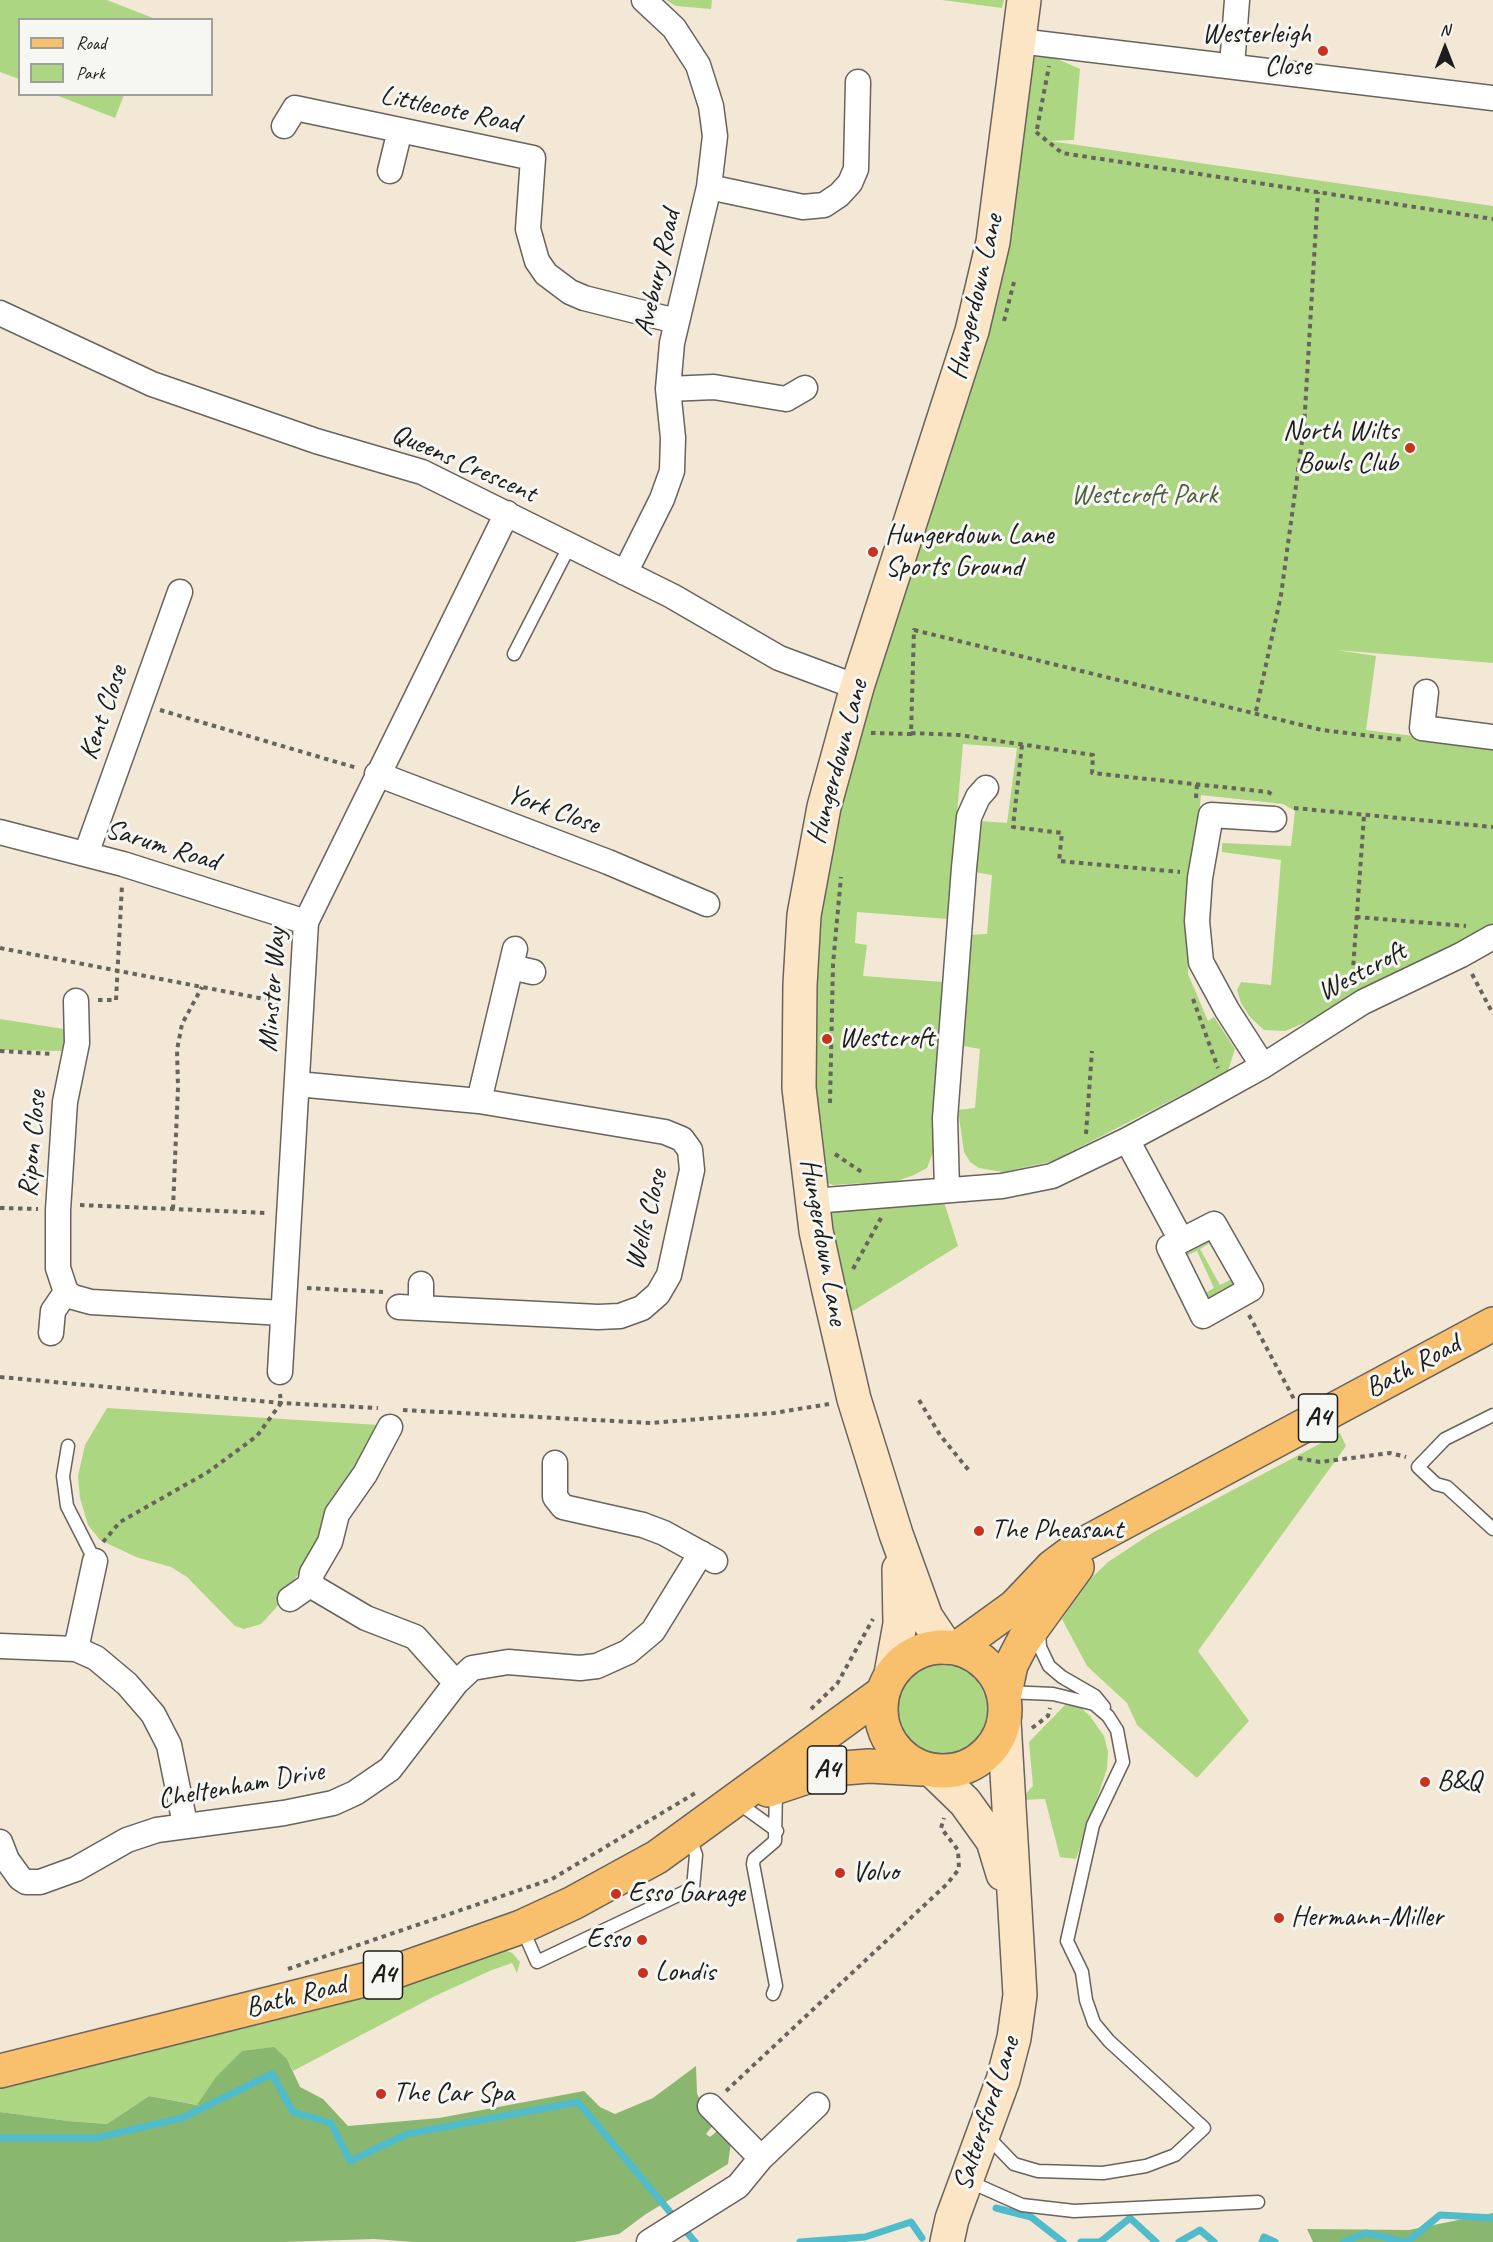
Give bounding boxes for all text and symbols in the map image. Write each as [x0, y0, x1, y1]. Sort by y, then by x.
legend [18, 18, 213, 96]
place label: Westerleigh Close [1202, 18, 1311, 84]
north arrow [1415, 18, 1475, 78]
text: N [1440, 20, 1450, 40]
text: Road [76, 32, 106, 54]
marker: Westerleigh Close [1316, 44, 1330, 58]
text: Park [76, 62, 105, 84]
street label: Littlecote Road [377, 79, 523, 141]
street label: Avebury Road [627, 207, 689, 339]
street label: Hungerdown Lane [941, 211, 1011, 383]
place label: North Wilts Bowls Club [1283, 415, 1398, 481]
street label: Queens Crescent [386, 417, 542, 511]
marker: North Wilts Bowls Club [1403, 441, 1417, 455]
park label: Westcroft Park [1071, 479, 1217, 513]
place label: Hungerdown Lane Sports Ground [885, 519, 1053, 585]
marker: Hungerdown Lane Sports Ground [866, 545, 880, 559]
street label: Kent Close [72, 662, 136, 764]
street label: Hungerdown Lane [800, 676, 876, 848]
street label: York Close [502, 778, 604, 842]
street label: Sarum Road [101, 813, 223, 879]
street label: Minster Way [252, 927, 294, 1053]
street label: Westcroft [1312, 935, 1412, 1009]
place label: Westcroft [839, 1022, 934, 1056]
marker: Westcroft [820, 1032, 834, 1046]
street label: Ripon Close [12, 1089, 54, 1199]
street label: Hungerdown Lane [792, 1156, 854, 1328]
street label: Wells Close [618, 1166, 676, 1274]
street label: Bath Road [1360, 1328, 1466, 1406]
road number: A4 [1298, 1394, 1338, 1442]
place label: The Pheasant [991, 1514, 1123, 1548]
marker: The Pheasant [972, 1524, 986, 1538]
road number: A4 [808, 1746, 846, 1794]
street label: Cheltenham Drive [155, 1755, 327, 1817]
place label: B&Q [1437, 1765, 1481, 1799]
marker: B&Q [1418, 1775, 1432, 1789]
place label: Volvo [852, 1856, 899, 1890]
marker: Volvo [833, 1866, 847, 1880]
place label: Esso Garage [628, 1877, 745, 1911]
marker: Esso Garage [609, 1887, 623, 1901]
place label: Hermann-Miller [1291, 1901, 1443, 1935]
marker: Hermann-Miller [1272, 1911, 1286, 1925]
place label: Esso [586, 1923, 630, 1957]
marker: Esso [635, 1933, 649, 1947]
road number: A4 [364, 1951, 403, 1999]
place label: Londis [655, 1956, 715, 1990]
marker: Londis [636, 1966, 650, 1980]
street label: Bath Road [242, 1968, 350, 2026]
street label: Saltersford Lane [946, 2033, 1028, 2195]
place label: The Car Spa [393, 2077, 514, 2111]
marker: The Car Spa [374, 2087, 388, 2101]

